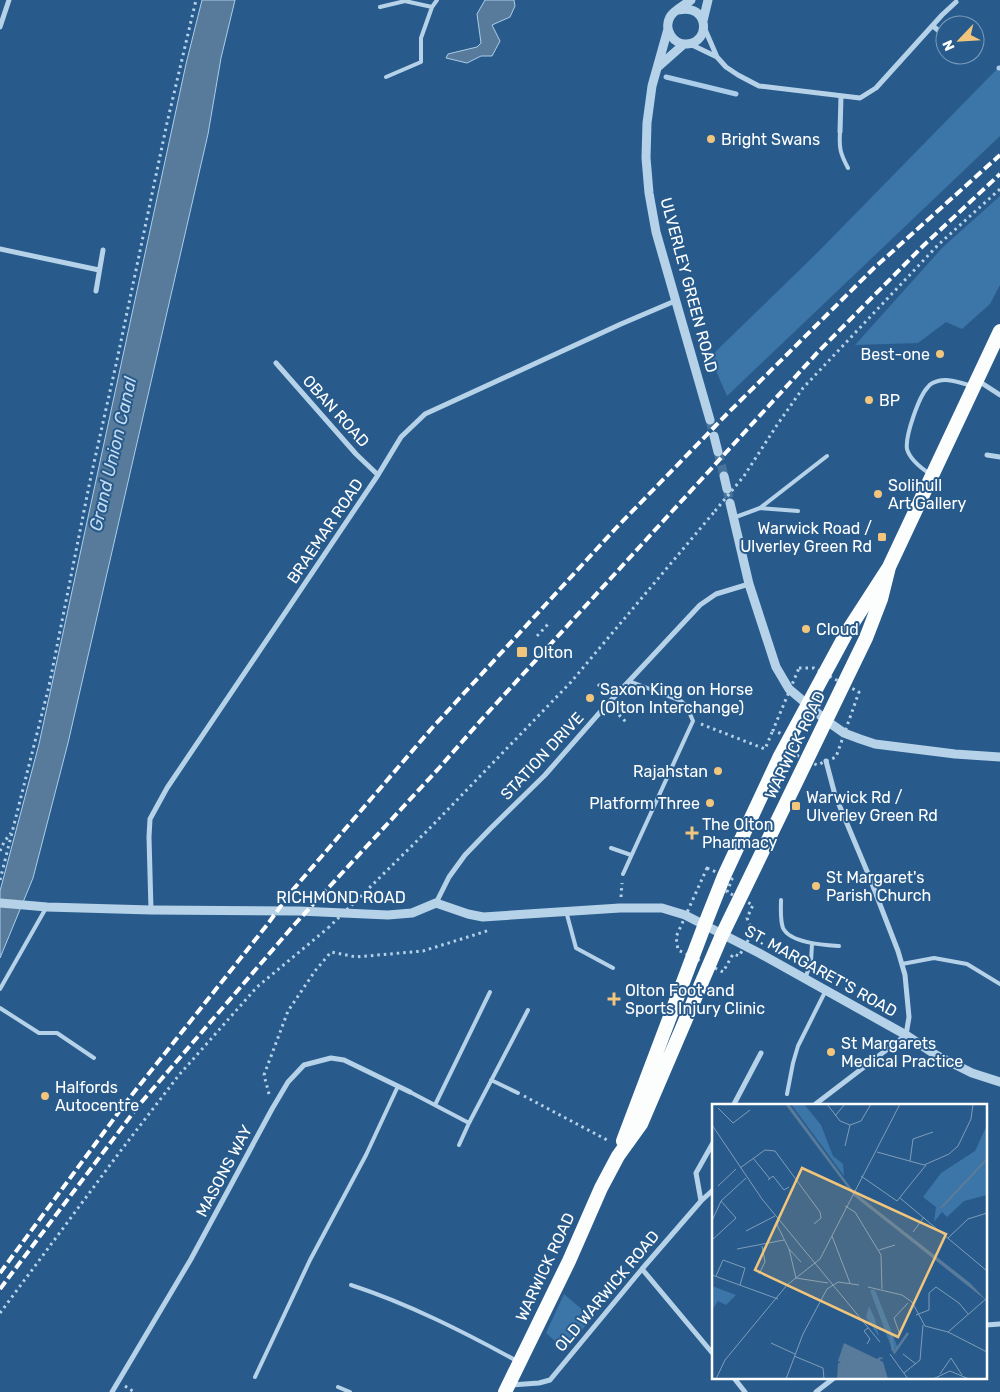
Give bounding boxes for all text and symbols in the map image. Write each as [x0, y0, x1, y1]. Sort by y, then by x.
north arrow [935, 15, 985, 65]
text: N [939, 37, 959, 53]
place label: Bright Swans [721, 130, 820, 149]
marker: Bright Swans [705, 133, 717, 145]
street label: ULVERLEY GREEN ROAD [656, 195, 722, 375]
place label: Best-one [861, 345, 930, 364]
marker: Best-one [934, 348, 946, 360]
street label: OBAN ROAD [299, 371, 373, 451]
water label: Grand Union Canal [85, 374, 142, 533]
place label: BP [879, 391, 900, 410]
marker: BP [863, 394, 875, 406]
street label: BRAEMAR ROAD [283, 475, 367, 587]
place label: Solihull Art Gallery [888, 476, 967, 513]
marker: Solihull Art Gallery [872, 488, 884, 500]
place label: Warwick Road / Ulverley Green Rd [740, 519, 872, 556]
marker: Warwick Road / Ulverley Green Rd [876, 531, 888, 543]
place label: Cloud [816, 620, 859, 639]
marker: Cloud [800, 623, 812, 635]
place label: Olton [533, 643, 573, 662]
marker: Olton [515, 645, 529, 659]
place label: Saxon King on Horse (Olton Interchange) [600, 680, 753, 717]
street label: WARWICK ROAD [761, 688, 829, 802]
marker: Saxon King on Horse (Olton Interchange) [584, 692, 596, 704]
street label: STATION DRIVE [497, 708, 587, 804]
place label: Rajahstan [633, 762, 708, 781]
marker: Rajahstan [712, 765, 724, 777]
place label: Warwick Rd / Ulverley Green Rd [806, 788, 938, 825]
place label: Platform Three [589, 794, 700, 813]
marker: Platform Three [704, 797, 716, 809]
marker: Warwick Rd / Ulverley Green Rd [790, 800, 802, 812]
place label: The Olton Pharmacy [702, 815, 778, 852]
marker: The Olton Pharmacy [686, 827, 698, 839]
place label: St Margaret's Parish Church [826, 868, 931, 905]
marker: St Margaret's Parish Church [810, 880, 822, 892]
street label: RICHMOND ROAD [276, 888, 406, 907]
street label: ST. MARGARET'S ROAD [742, 921, 900, 1021]
place label: Olton Foot and Sports Injury Clinic [625, 981, 765, 1018]
marker: Olton Foot and Sports Injury Clinic [607, 992, 621, 1006]
place label: St Margarets Medical Practice [841, 1034, 963, 1071]
marker: St Margarets Medical Practice [825, 1046, 837, 1058]
place label: Halfords Autocentre [55, 1078, 139, 1115]
marker: Halfords Autocentre [39, 1090, 51, 1102]
inset map [712, 1104, 988, 1380]
street label: MASONS WAY [192, 1122, 256, 1220]
street label: WARWICK ROAD [512, 1210, 578, 1324]
street label: OLD WARWICK ROAD [551, 1227, 663, 1355]

